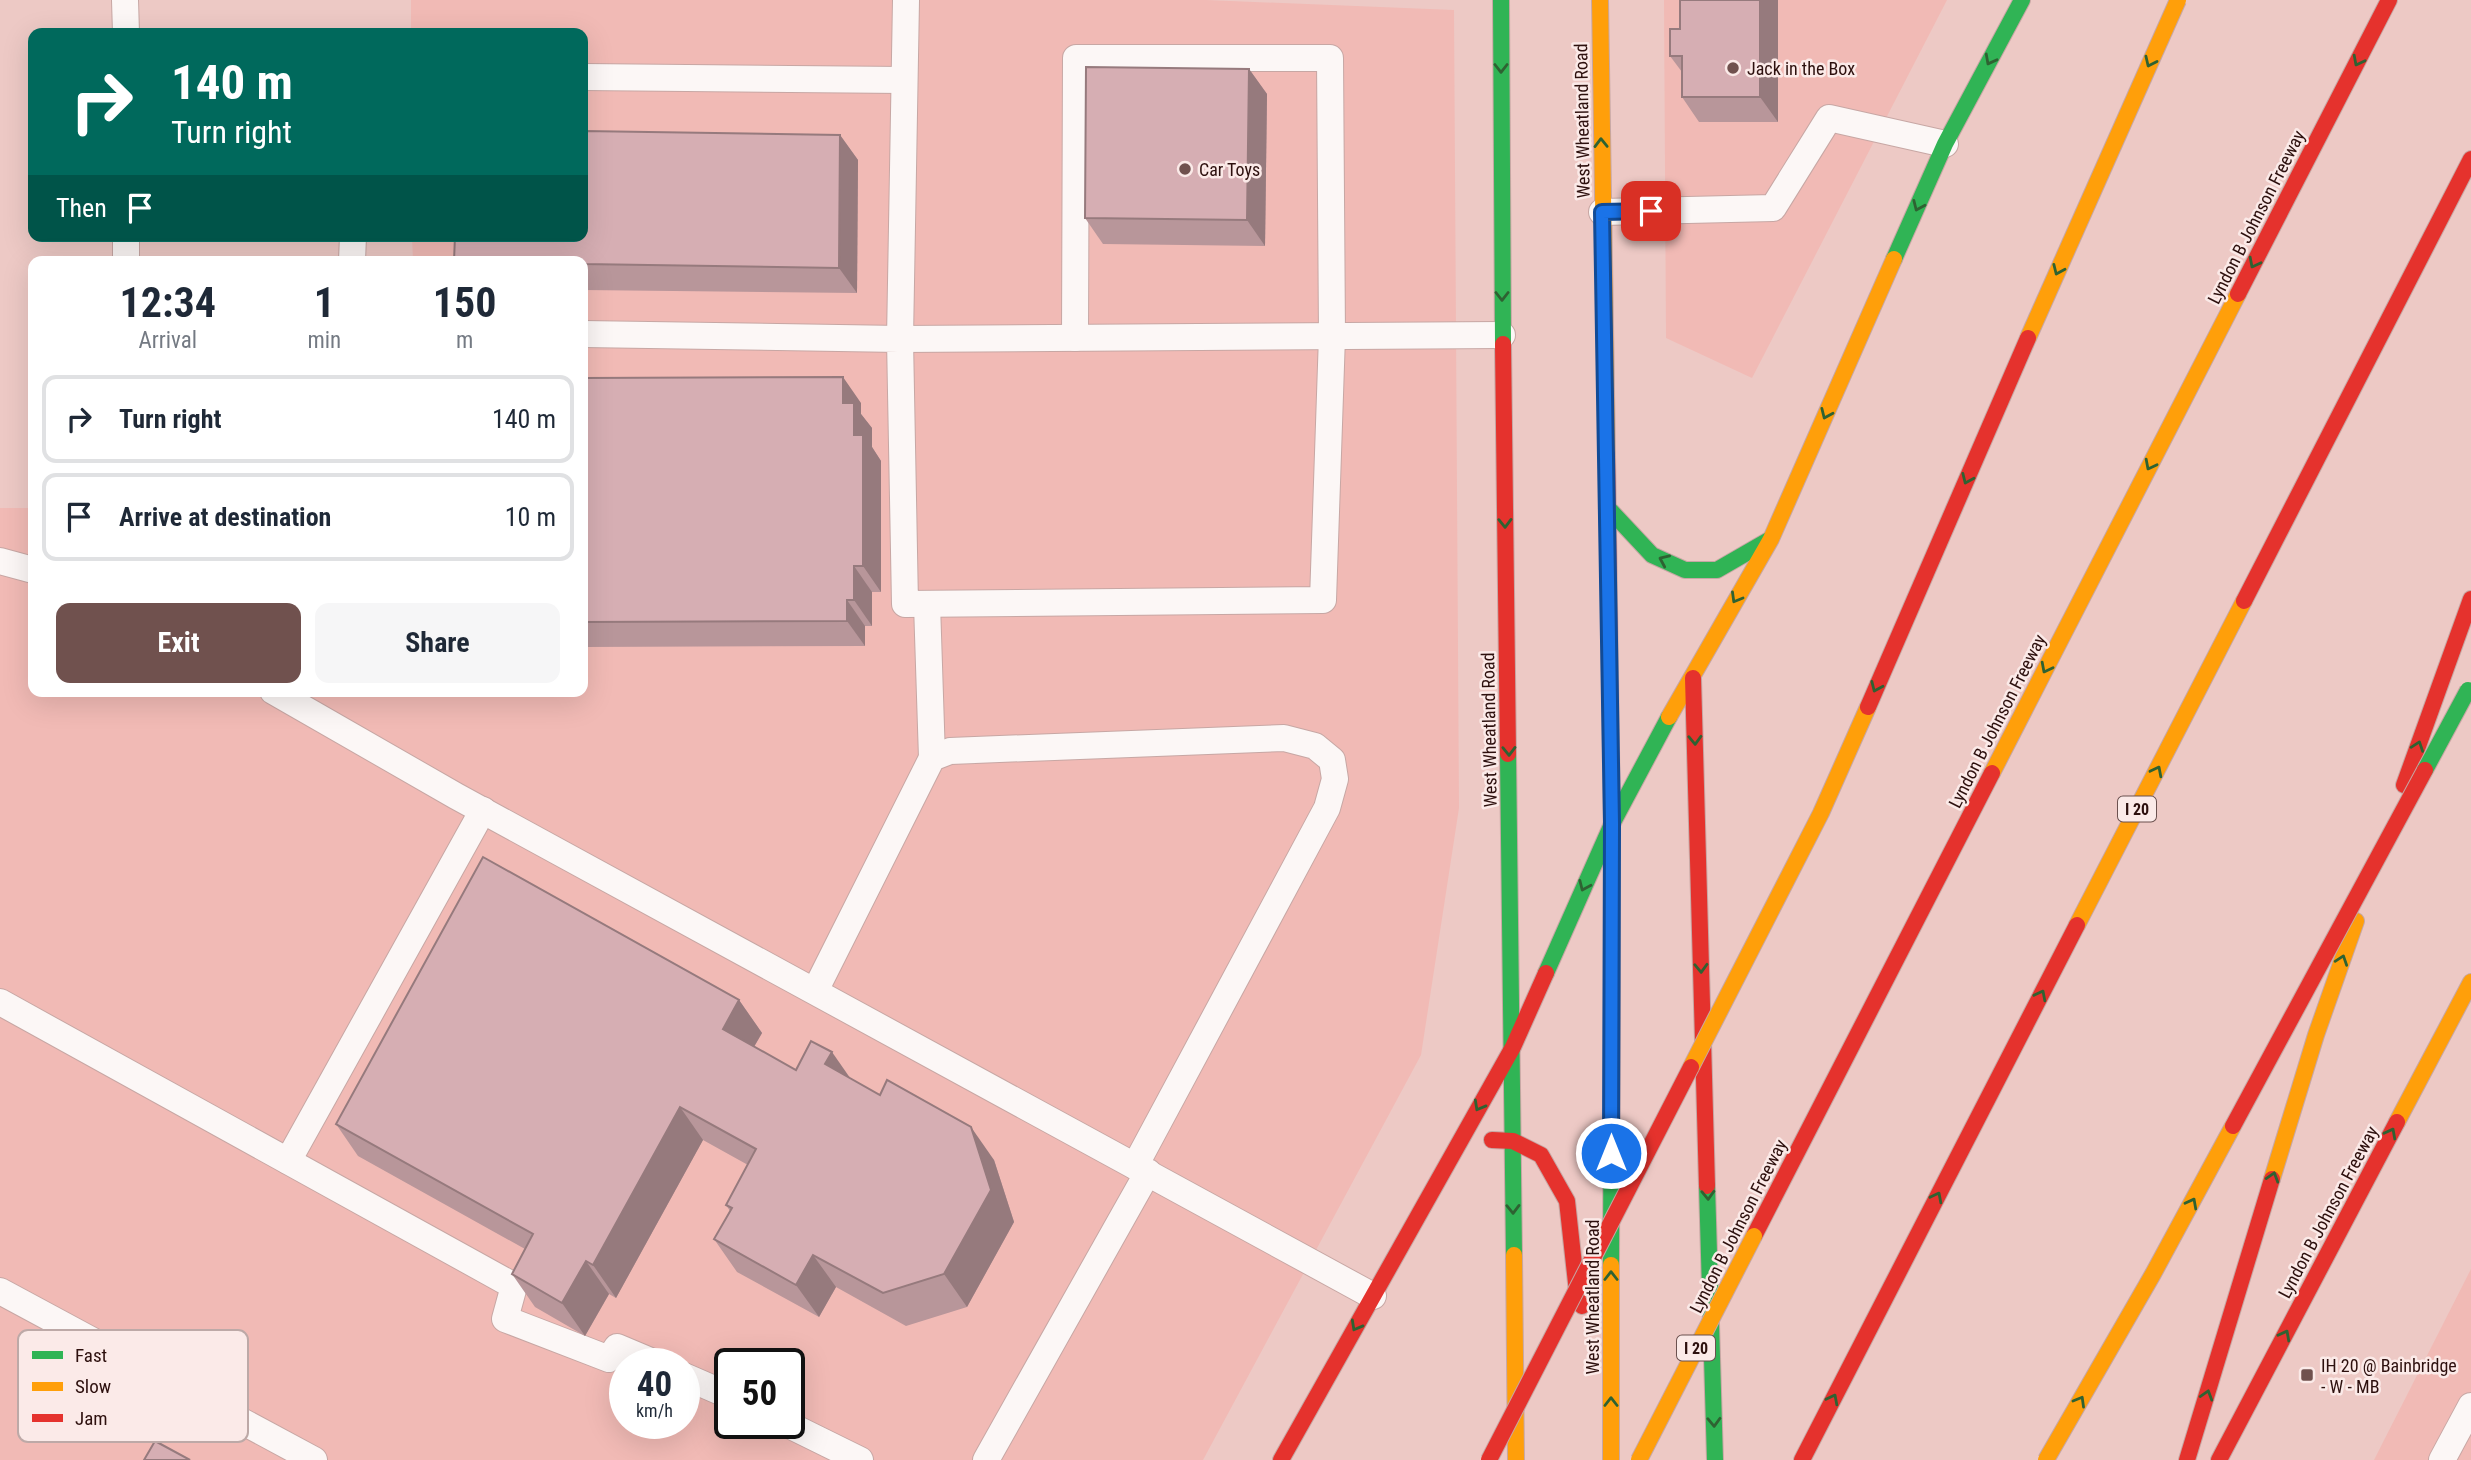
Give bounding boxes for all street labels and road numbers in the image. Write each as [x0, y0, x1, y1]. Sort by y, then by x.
street label: West Wheatland Road [1570, 43, 1594, 199]
street label: Lyndon B Johnson Freeway [2203, 126, 2309, 307]
street label: Lyndon B Johnson Freeway [1944, 630, 2050, 811]
street label: West Wheatland Road [1477, 652, 1501, 808]
road number: I 20 [2118, 796, 2156, 822]
street label: Lyndon B Johnson Freeway [2274, 1122, 2383, 1302]
street label: Lyndon B Johnson Freeway [1685, 1135, 1791, 1316]
street label: West Wheatland Road [1582, 1219, 1603, 1375]
road number: I 20 [1677, 1336, 1715, 1360]

